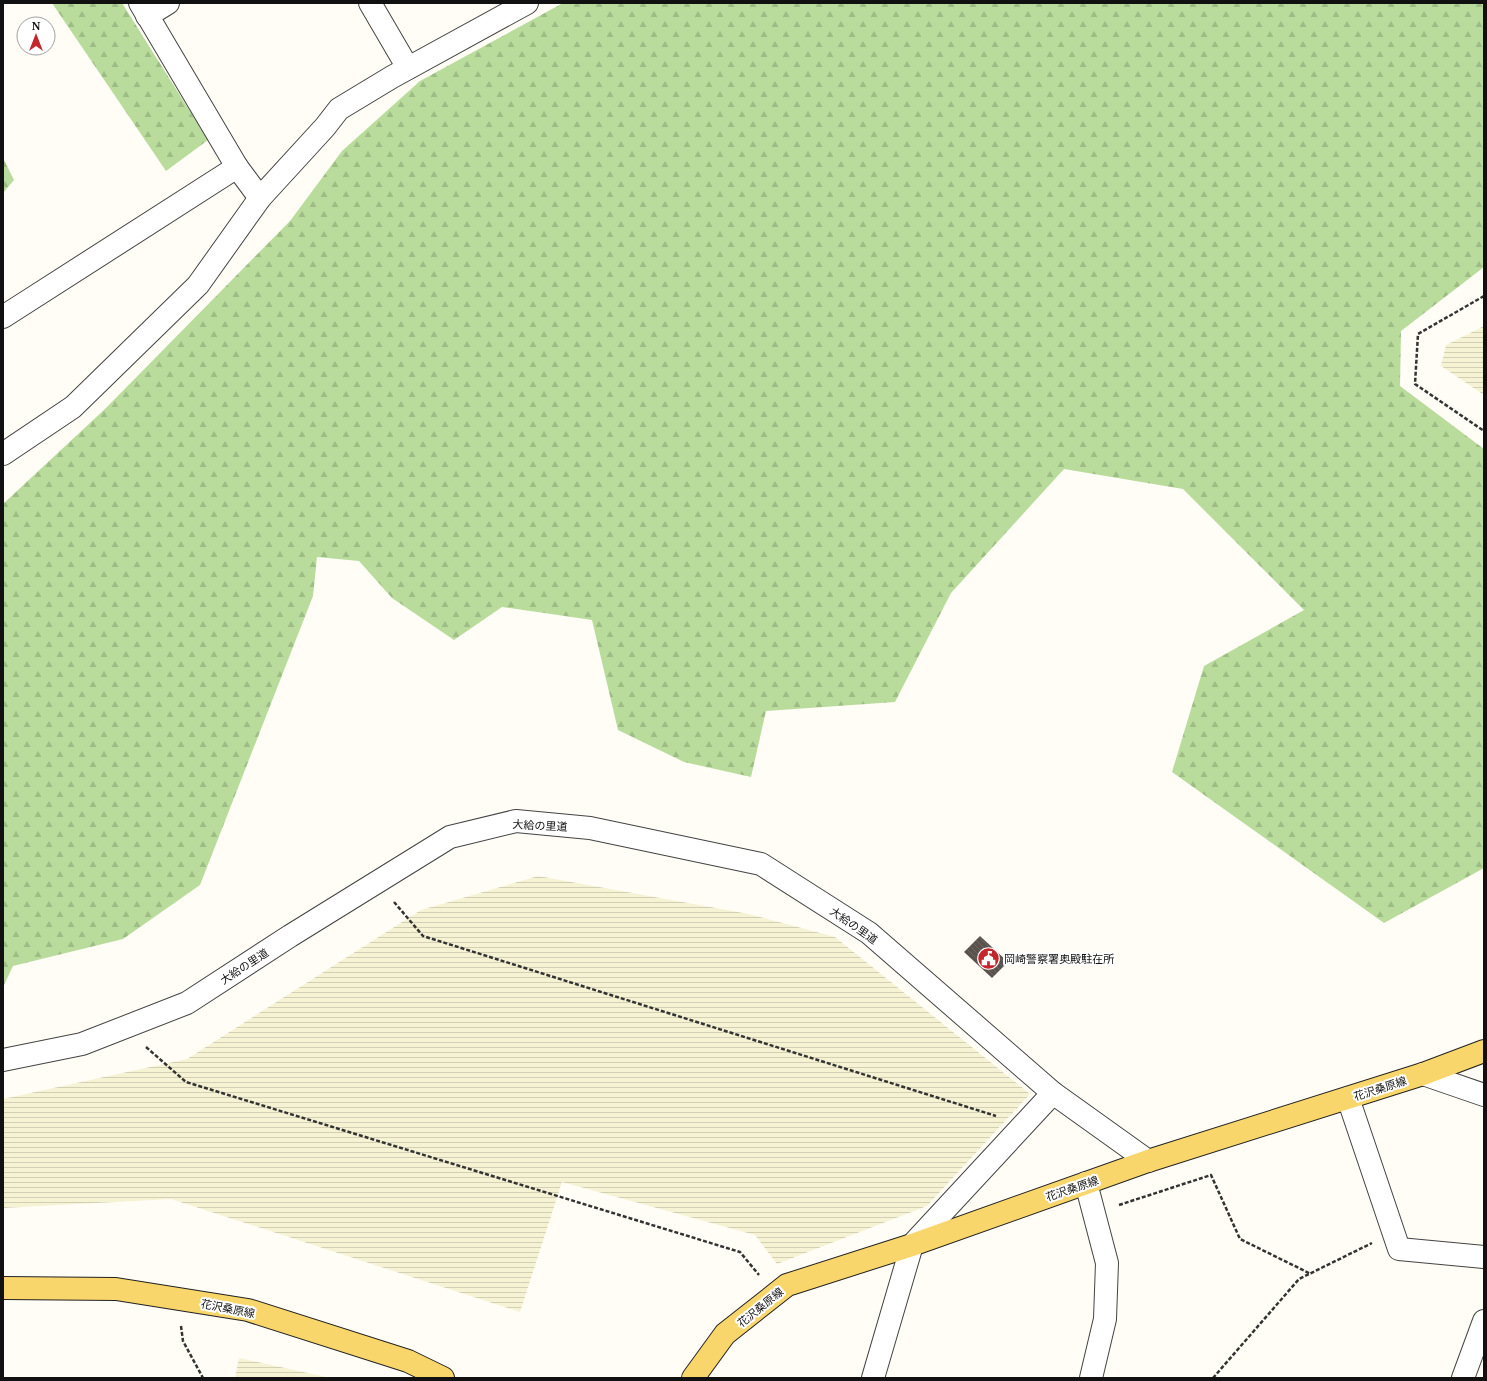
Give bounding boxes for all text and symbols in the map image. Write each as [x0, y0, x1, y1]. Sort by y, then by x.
north arrow [16, 16, 56, 56]
text: N [32, 18, 41, 33]
street label: 大給の里道 [512, 816, 568, 834]
street label: 大給の里道 [827, 903, 881, 947]
street label: 大給の里道 [217, 945, 271, 987]
public building icon: 岡崎警察署奥殿駐在所 [976, 945, 1002, 971]
place label: 岡崎警察署奥殿駐在所 [1004, 951, 1115, 966]
street label: 花沢桑原線 [1352, 1072, 1408, 1104]
street label: 花沢桑原線 [1044, 1172, 1100, 1204]
street label: 花沢桑原線 [734, 1284, 786, 1330]
street label: 花沢桑原線 [200, 1295, 256, 1321]

